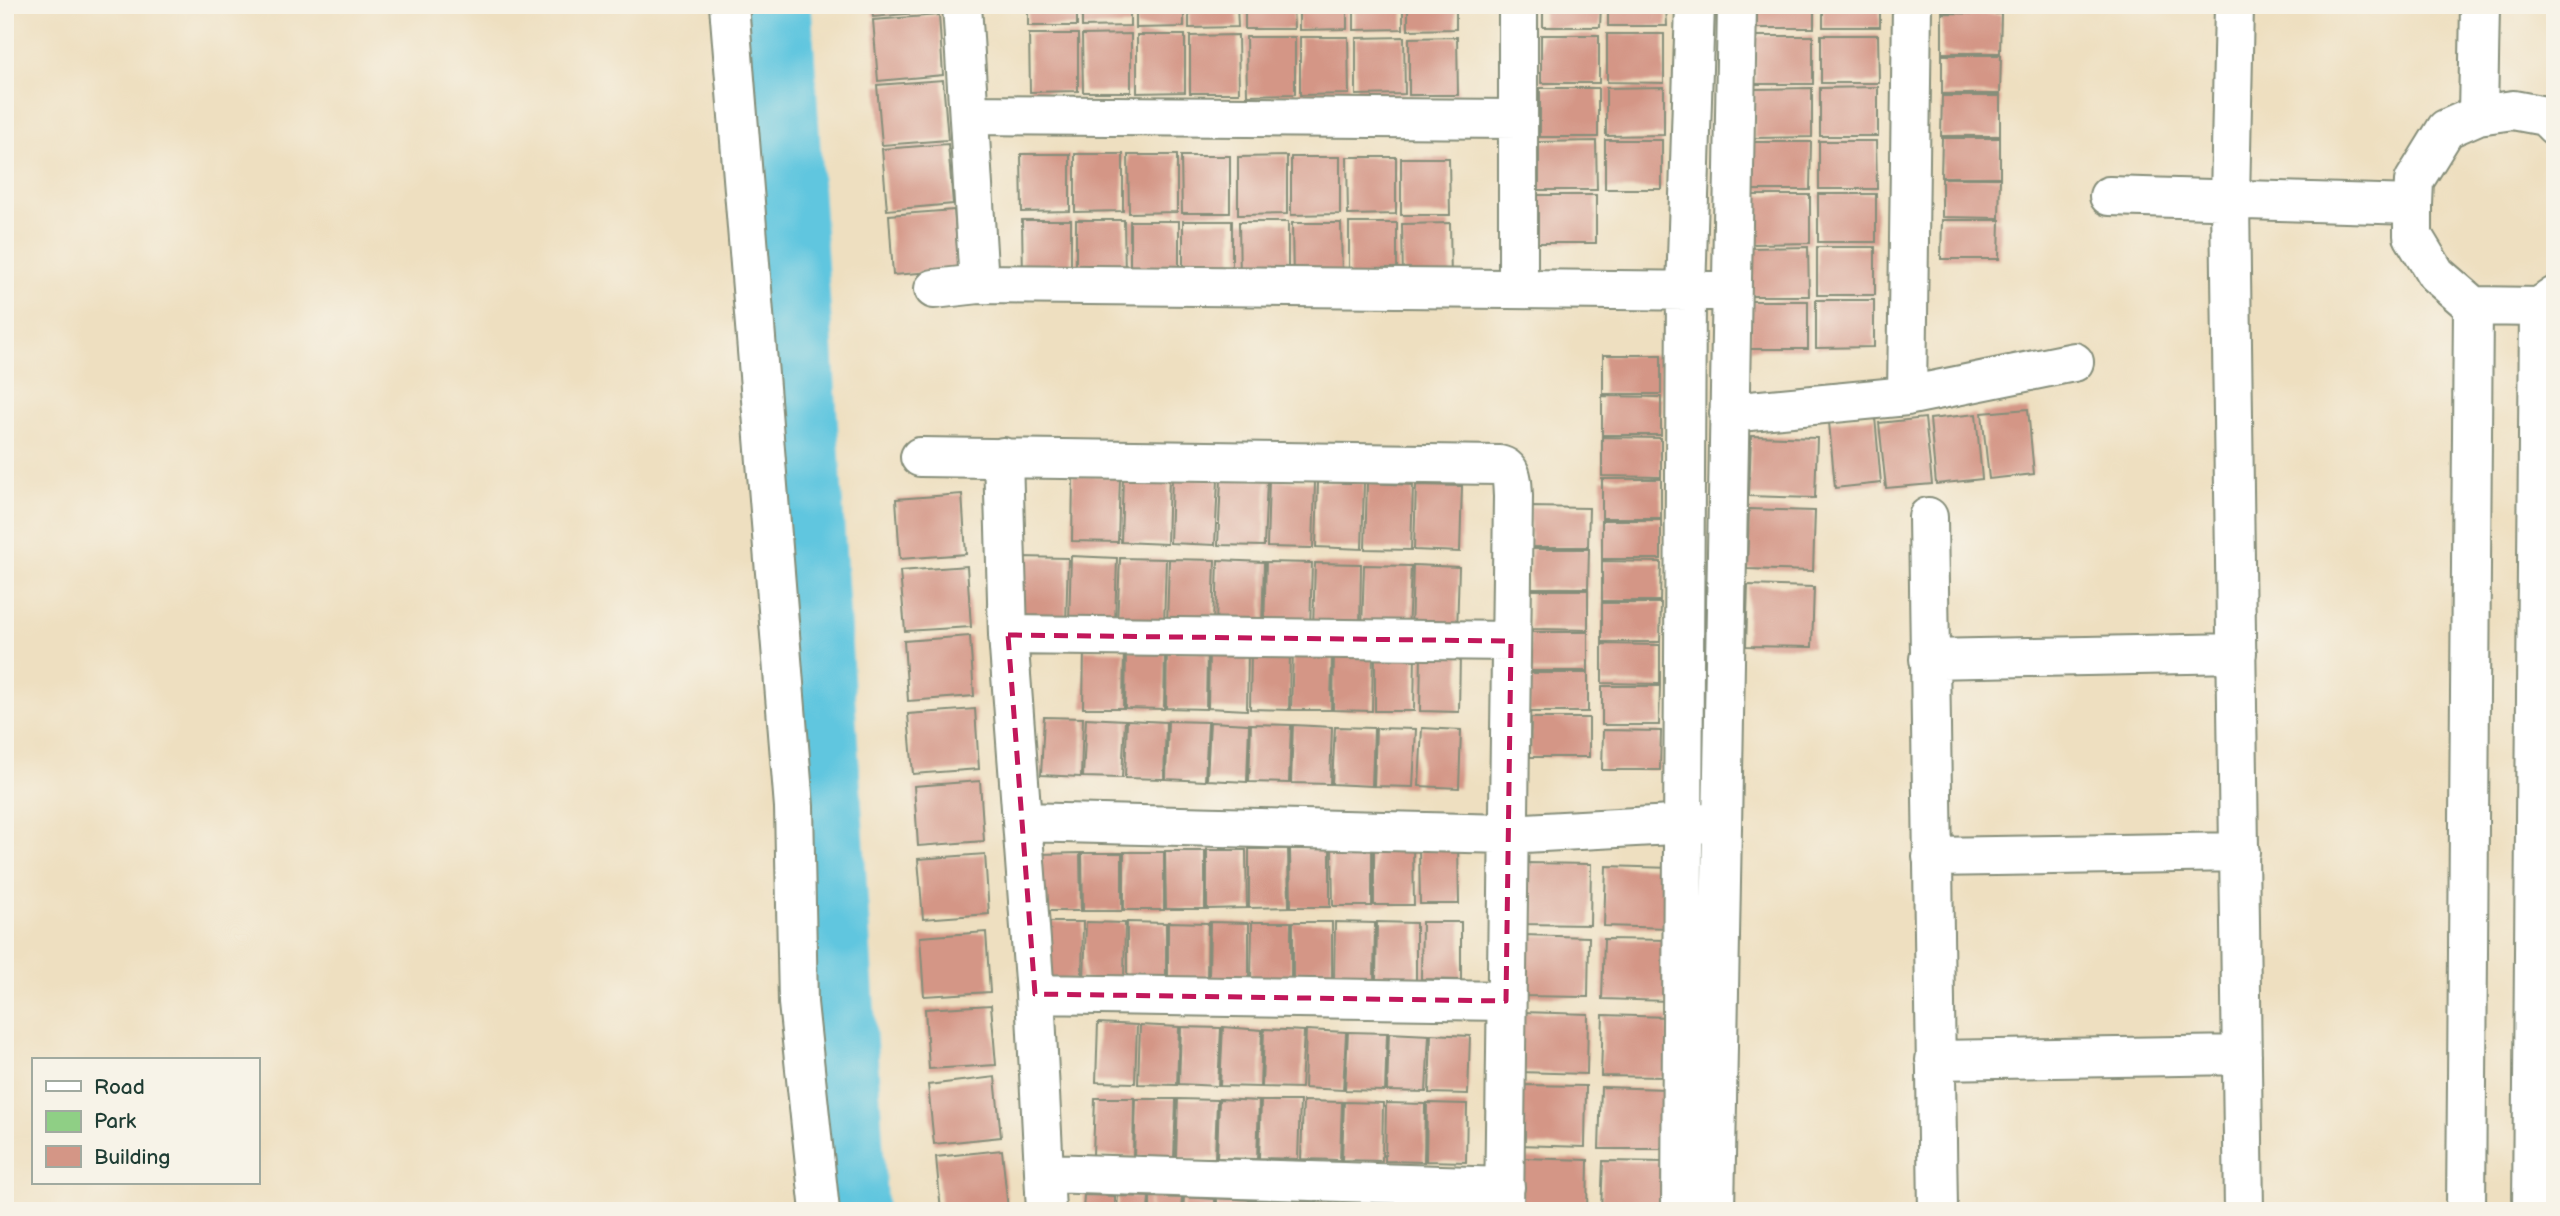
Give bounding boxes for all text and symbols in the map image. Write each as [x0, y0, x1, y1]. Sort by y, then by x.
legend [32, 1058, 259, 1184]
text: Road [94, 1075, 145, 1100]
text: Park [94, 1109, 137, 1134]
text: Building [94, 1145, 170, 1170]

